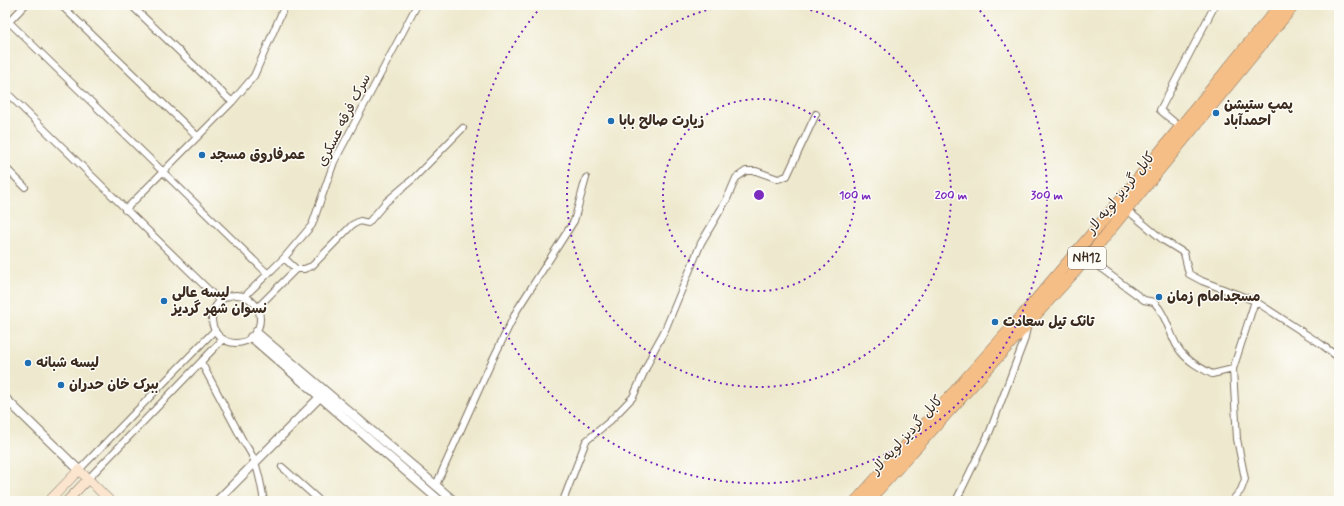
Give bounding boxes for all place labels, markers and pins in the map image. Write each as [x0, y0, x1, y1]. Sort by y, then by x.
place label: پمپ ستیشن احمدآباد [1224, 96, 1293, 130]
marker: پمپ ستیشن احمدآباد [1211, 108, 1221, 118]
place label: زیارت صالح بابا [619, 112, 704, 130]
marker: زیارت صالح بابا [606, 116, 616, 126]
place label: عمرفاروق مسجد [210, 146, 306, 164]
marker: عمرفاروق مسجد [197, 150, 207, 160]
centre of rings [752, 188, 766, 202]
place label: لیسه عالی نسوان شهر گردیز [170, 284, 268, 318]
place label: مسجدامام زمان [1167, 288, 1260, 307]
marker: مسجدامام زمان [1154, 292, 1164, 302]
marker: لیسه عالی نسوان شهر گردیز [159, 296, 169, 306]
place label: تانک تیل سعادت [1003, 313, 1095, 331]
marker: تانک تیل سعادت [990, 317, 1000, 327]
place label: لیسه شبانه [36, 354, 99, 372]
marker: لیسه شبانه [23, 358, 33, 368]
place label: ببرک خان حدران [69, 376, 159, 394]
marker: ببرک خان حدران [56, 380, 66, 390]

